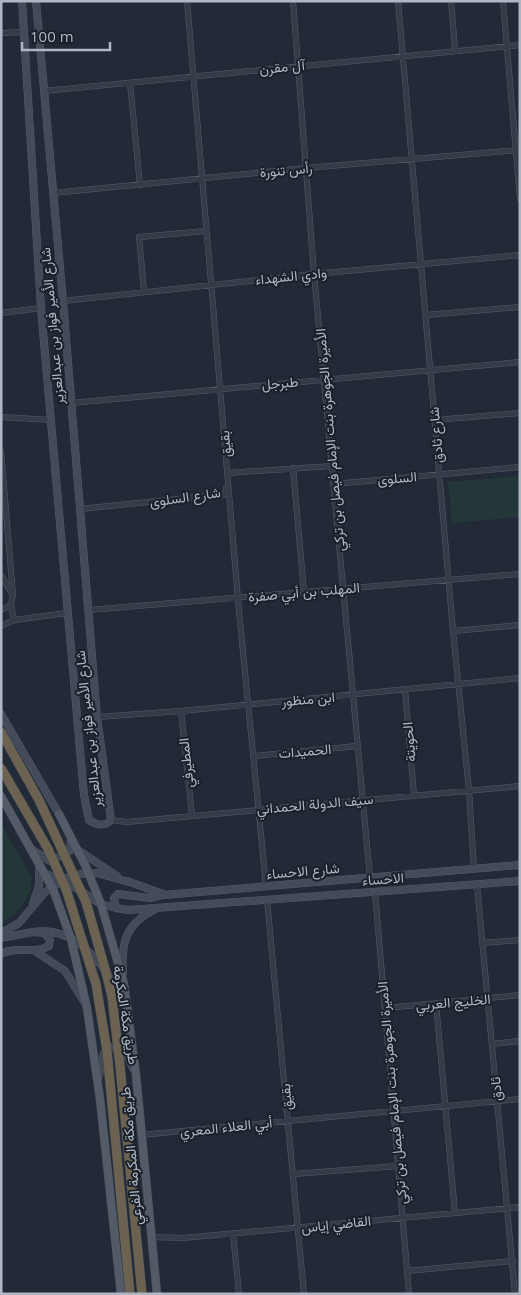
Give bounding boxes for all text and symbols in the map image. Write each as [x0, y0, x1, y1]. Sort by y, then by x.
scale bar [22, 20, 110, 52]
text: 100 m [30, 26, 74, 46]
street label: آل مقرن [258, 54, 307, 79]
street label: رأس تنورة [259, 158, 313, 181]
street label: شارع الأمير فواز بن عبدالعزير [35, 246, 70, 406]
street label: وادي الشهداء [254, 262, 328, 292]
street label: الأميرة الجوهرة بنت الإمام فيصل بن تركي [310, 327, 352, 552]
street label: طبرجل [261, 371, 299, 394]
street label: شارع ثادق [424, 406, 449, 464]
street label: بقيق [214, 430, 235, 458]
street label: السلوى [376, 466, 418, 489]
street label: شارع السلوى [148, 482, 222, 513]
street label: المهلب بن أبي صفرة [247, 577, 361, 609]
street label: شارع الأمير فواز بن عبدالعزير [70, 649, 107, 809]
street label: ابن منظور [279, 687, 336, 710]
street label: الحويتة [397, 721, 420, 763]
street label: المطيرفي [173, 737, 201, 789]
street label: الحميدات [278, 739, 332, 762]
street label: سيف الدولة الحمداني [256, 789, 374, 821]
street label: شارع الاحساء [266, 858, 341, 885]
street label: الاحساء [361, 868, 404, 889]
street label: طريق مكة المكرمة [109, 964, 144, 1066]
street label: الأميرة الجوهرة بنت الإمام فيصل بن تركي [372, 980, 414, 1205]
street label: الخليج العربي [415, 989, 492, 1017]
street label: ثادق [485, 1076, 506, 1102]
street label: بقيق [275, 1083, 296, 1111]
street label: طريق مكة المكرمة الفرعي [115, 1086, 149, 1226]
street label: أبي العلاء المعري [179, 1112, 274, 1144]
street label: القاضي إياس [300, 1210, 372, 1240]

